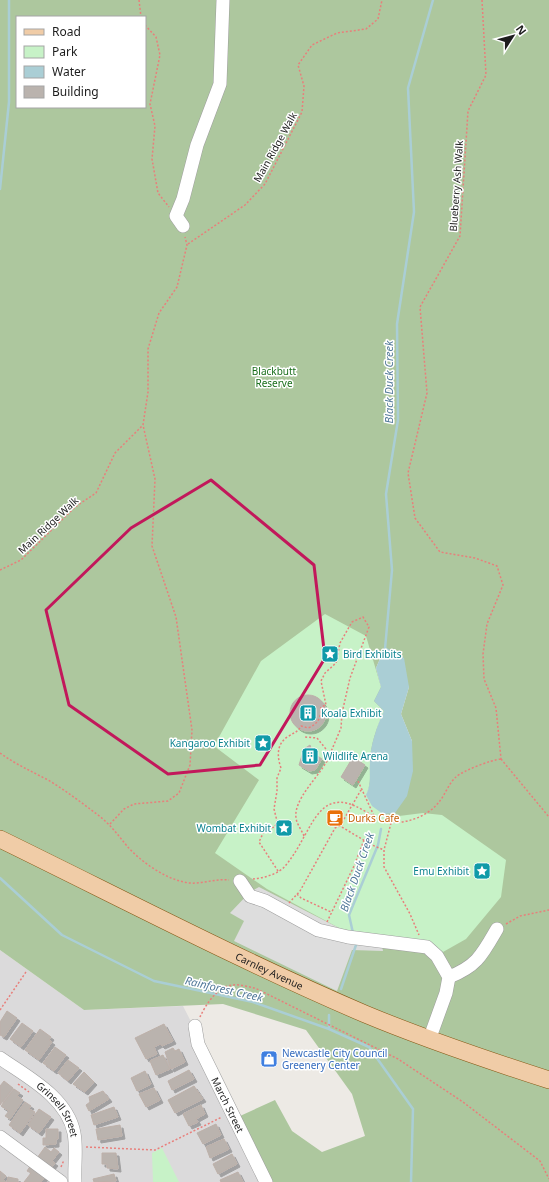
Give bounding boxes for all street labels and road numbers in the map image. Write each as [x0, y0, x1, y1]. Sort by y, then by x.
street label: Main Ridge Walk [250, 109, 300, 185]
street label: Blueberry Ash Walk [446, 139, 466, 232]
street label: Main Ridge Walk [15, 493, 82, 557]
street label: Carnley Avenue [233, 949, 306, 993]
street label: March Street [208, 1075, 248, 1135]
street label: Grinsell Street [34, 1078, 82, 1138]

